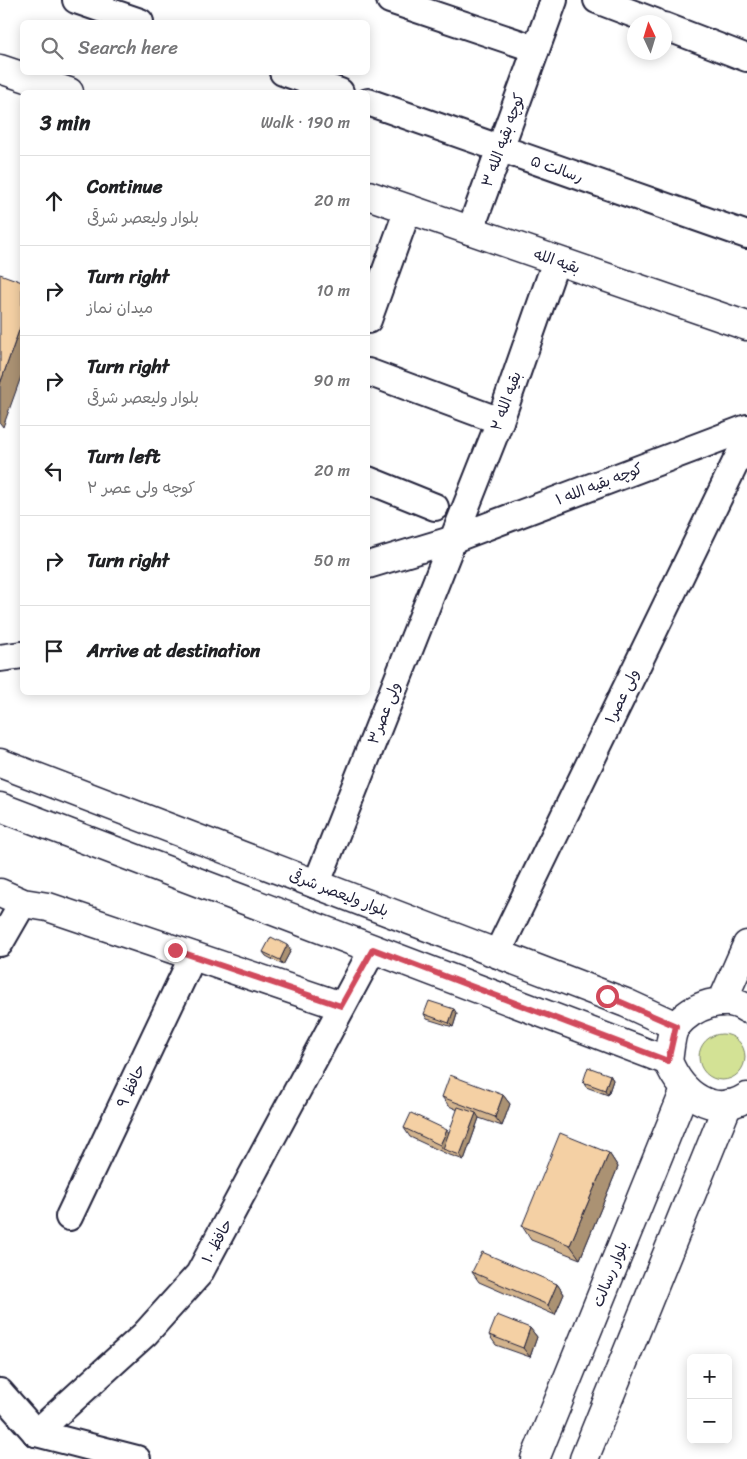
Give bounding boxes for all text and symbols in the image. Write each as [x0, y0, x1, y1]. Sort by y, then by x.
north arrow [627, 15, 672, 60]
search box [20, 20, 370, 75]
text: Search here [78, 31, 178, 64]
icon: search [38, 34, 66, 62]
street label: کوچه بقیه الله ۳ [474, 89, 532, 191]
text: 3 min [40, 104, 90, 142]
text: Walk · 190 m [261, 108, 350, 137]
street label: رسالت ۵ [527, 148, 587, 190]
text: Continue [87, 170, 163, 203]
text: 20 m [314, 186, 350, 215]
icon: ahead [40, 187, 68, 215]
text: بلوار ولیعصر شرقی [87, 203, 199, 232]
street label: بقیه الله [530, 241, 584, 281]
text: Turn right [87, 260, 169, 293]
text: 10 m [317, 276, 350, 305]
icon: right [40, 277, 68, 305]
text: میدان نماز [87, 293, 153, 322]
text: Turn right [87, 350, 169, 383]
text: 90 m [314, 366, 350, 395]
icon: right [40, 367, 68, 395]
street label: بقیه الله ۲ [483, 367, 529, 435]
text: بلوار ولیعصر شرقی [87, 383, 199, 412]
text: Turn left [87, 440, 160, 473]
street label: کوچه بقیه الله ۱ [552, 455, 646, 513]
text: 20 m [314, 456, 350, 485]
icon: left [40, 457, 68, 485]
text: کوچه ولی عصر ۲ [87, 473, 195, 502]
text: Turn right [87, 544, 169, 577]
text: 50 m [314, 546, 350, 575]
icon: right [40, 547, 68, 575]
text: Arrive at destination [87, 634, 260, 667]
icon: arrive [40, 637, 68, 665]
street label: ولی عصر۱ [598, 664, 646, 728]
street label: ولی عصر۳ [360, 678, 408, 748]
street label: بلوار ولیعصر شرقی [285, 862, 393, 924]
route end [164, 939, 187, 962]
route start [596, 985, 619, 1008]
street label: حافظ ۹ [109, 1060, 153, 1112]
street label: حافظ ۱۰ [194, 1214, 240, 1268]
street label: بلوار رسالت [585, 1237, 635, 1311]
map controls [687, 1354, 732, 1444]
button: + [687, 1354, 732, 1399]
button: − [687, 1399, 732, 1444]

